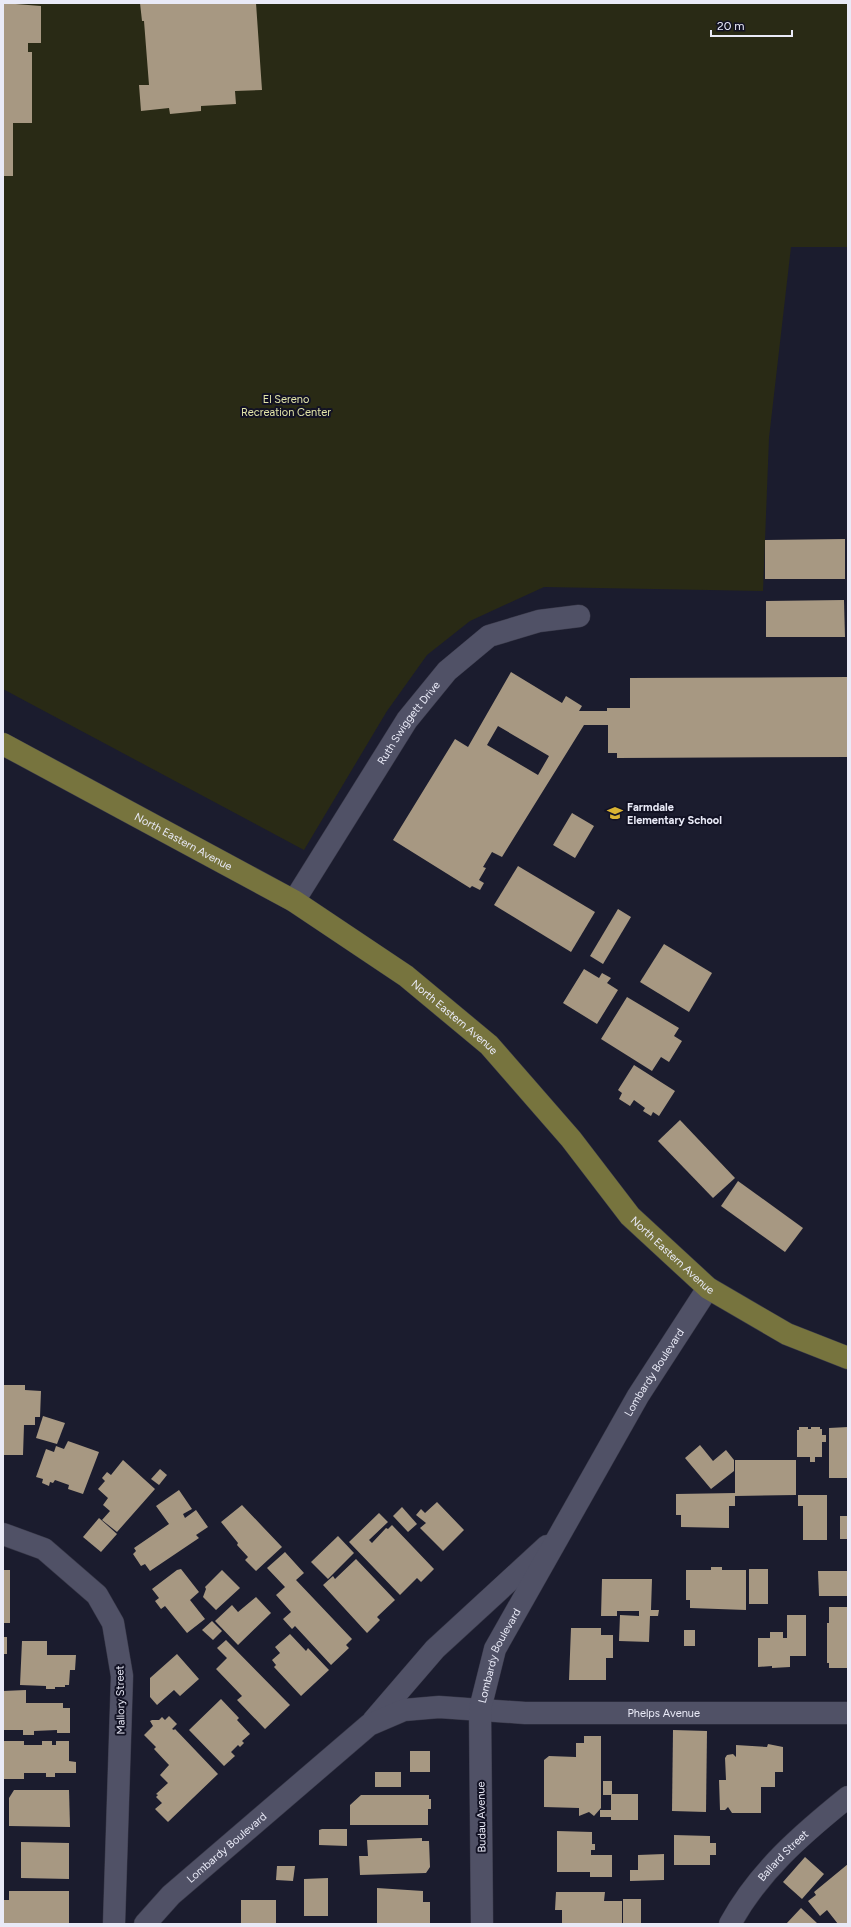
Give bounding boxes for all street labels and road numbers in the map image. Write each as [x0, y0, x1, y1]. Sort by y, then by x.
street label: Ruth Swiggett Drive [375, 679, 443, 767]
street label: North Eastern Avenue [132, 810, 234, 873]
street label: North Eastern Avenue [409, 977, 500, 1057]
street label: North Eastern Avenue [628, 1214, 716, 1297]
street label: Lombardy Boulevard [622, 1326, 687, 1419]
street label: Lombardy Boulevard [476, 1606, 524, 1704]
street label: Mallory Street [113, 1665, 128, 1735]
street label: Phelps Avenue [627, 1707, 700, 1720]
street label: Budau Avenue [474, 1781, 489, 1853]
street label: Lombardy Boulevard [184, 1810, 269, 1886]
street label: Ballard Street [755, 1827, 811, 1884]

